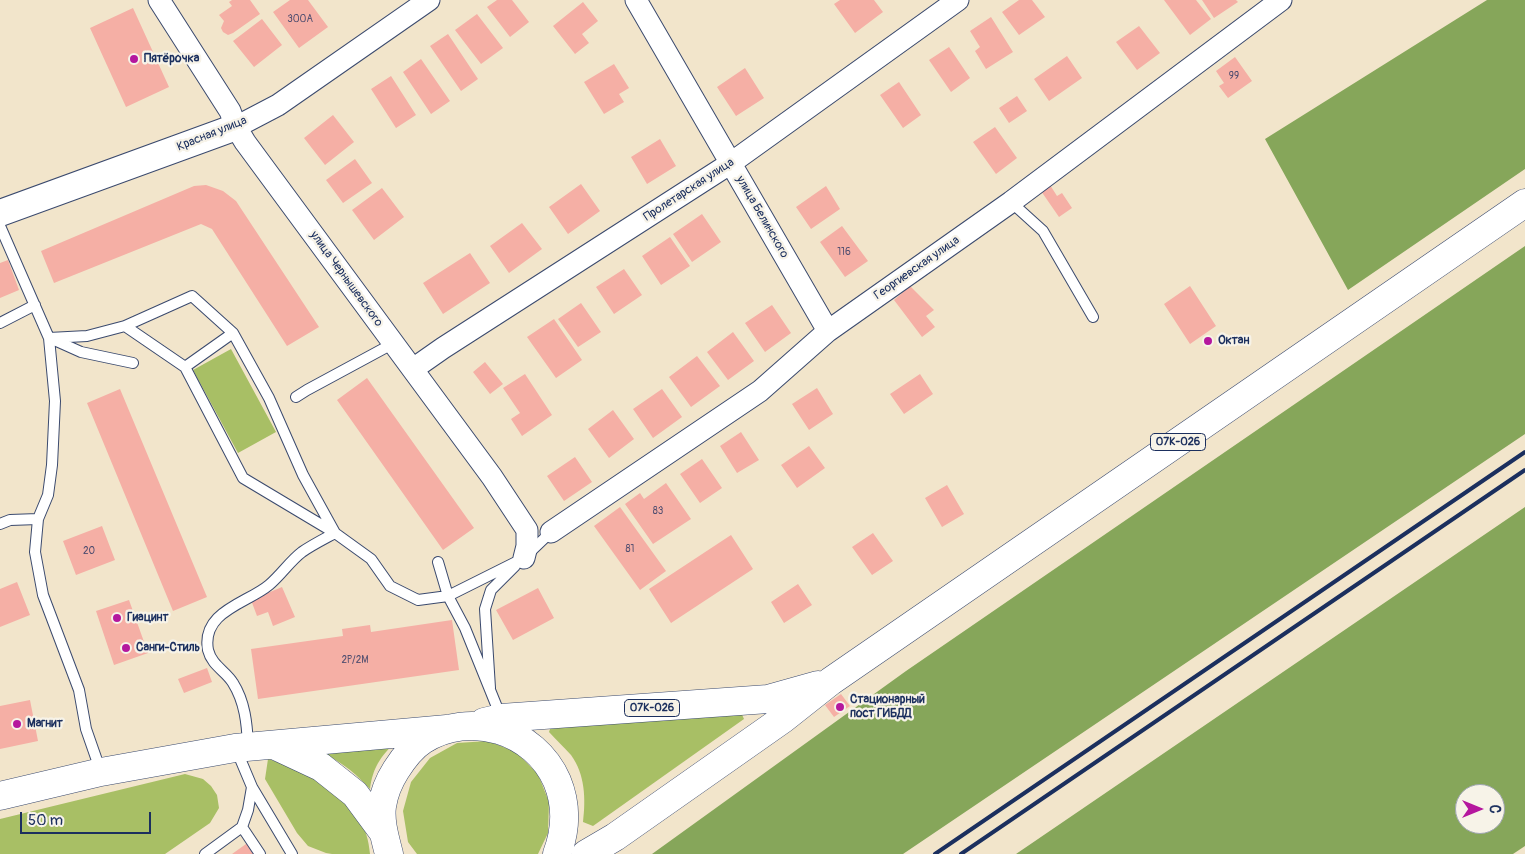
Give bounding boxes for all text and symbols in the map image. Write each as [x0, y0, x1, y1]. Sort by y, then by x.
house number: 300А [287, 13, 313, 25]
place label: Пятёрочка [144, 52, 199, 66]
marker: Пятёрочка [128, 53, 140, 65]
house number: 99 [1229, 70, 1239, 82]
street label: Красная улица [175, 113, 249, 155]
street label: Пролетарская улица [641, 155, 737, 225]
street label: улица Белинского [733, 173, 791, 261]
street label: улица Чернышевского [307, 228, 385, 330]
street label: Георгиевская улица [871, 233, 963, 303]
house number: 116 [837, 246, 851, 258]
place label: Октан [1218, 334, 1249, 348]
marker: Октан [1202, 335, 1214, 347]
road number: 07К-026 [1150, 434, 1206, 451]
house number: 83 [653, 505, 663, 517]
house number: 81 [626, 543, 634, 555]
house number: 2О [83, 545, 95, 557]
place label: Гиацинт [127, 611, 169, 625]
marker: Гиацинт [111, 612, 123, 624]
place label: Санги-Стиль [136, 641, 200, 655]
marker: Санги-Стиль [120, 642, 132, 654]
house number: 2Р/2М [342, 654, 368, 666]
place label: Стационарный пост ГИБДД [850, 693, 925, 721]
road number: 07К-026 [624, 700, 680, 716]
marker: Стационарный пост ГИБДД [834, 701, 846, 713]
place label: Магнит [27, 717, 63, 731]
marker: Магнит [11, 718, 23, 730]
north arrow [1455, 784, 1505, 834]
scale bar [22, 802, 154, 834]
text: С [1486, 805, 1503, 813]
text: 50 m [28, 811, 63, 830]

